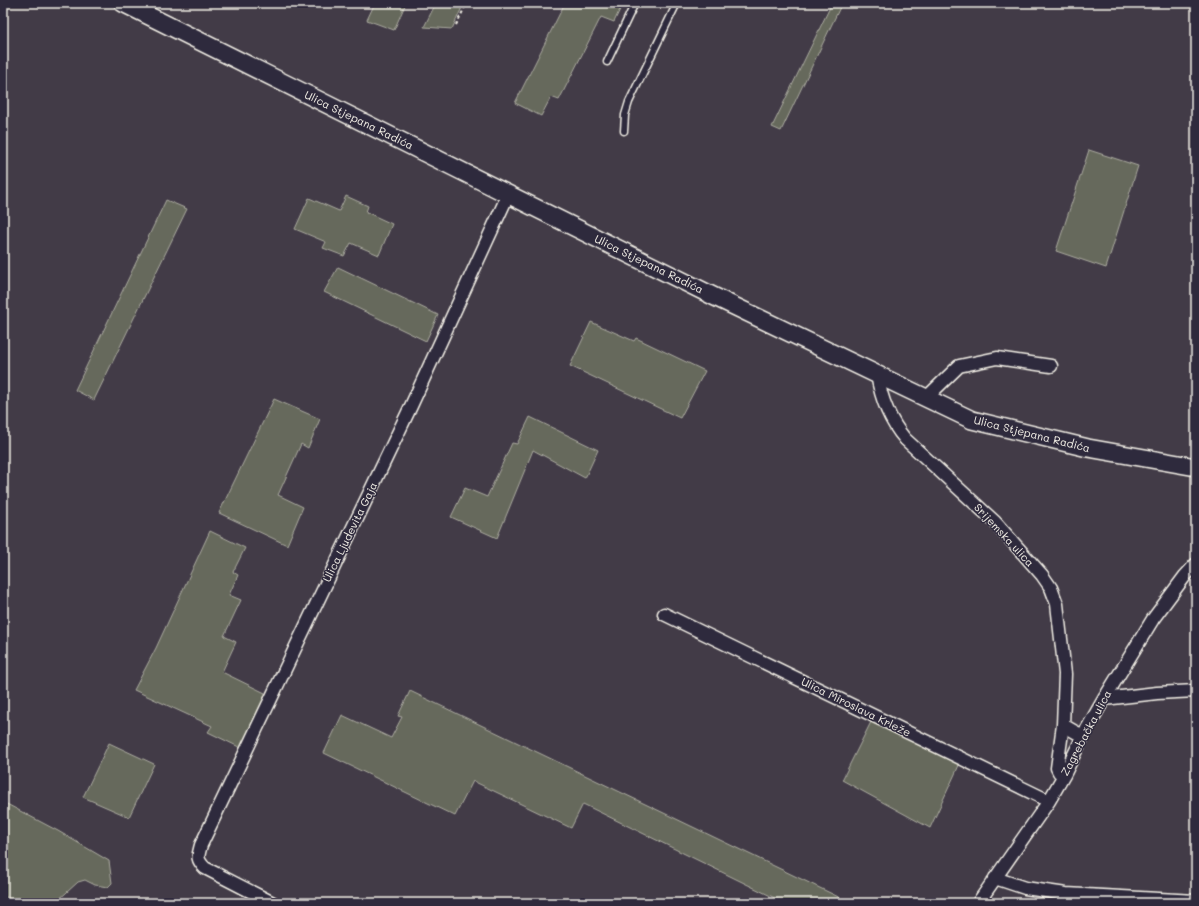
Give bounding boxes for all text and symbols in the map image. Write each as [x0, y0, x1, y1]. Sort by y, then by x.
street label: Ulica Stjepana Radića [302, 87, 416, 153]
street label: Ulica Stjepana Radića [592, 231, 706, 297]
street label: Ulica Stjepana Radića [972, 412, 1092, 455]
street label: Ulica Ljudevita Gaja [319, 479, 380, 584]
street label: Srijemska ulica [971, 500, 1038, 570]
street label: Ulica Miroslava Krleže [799, 673, 914, 740]
street label: Zagrebačka ulica [1057, 687, 1115, 778]

